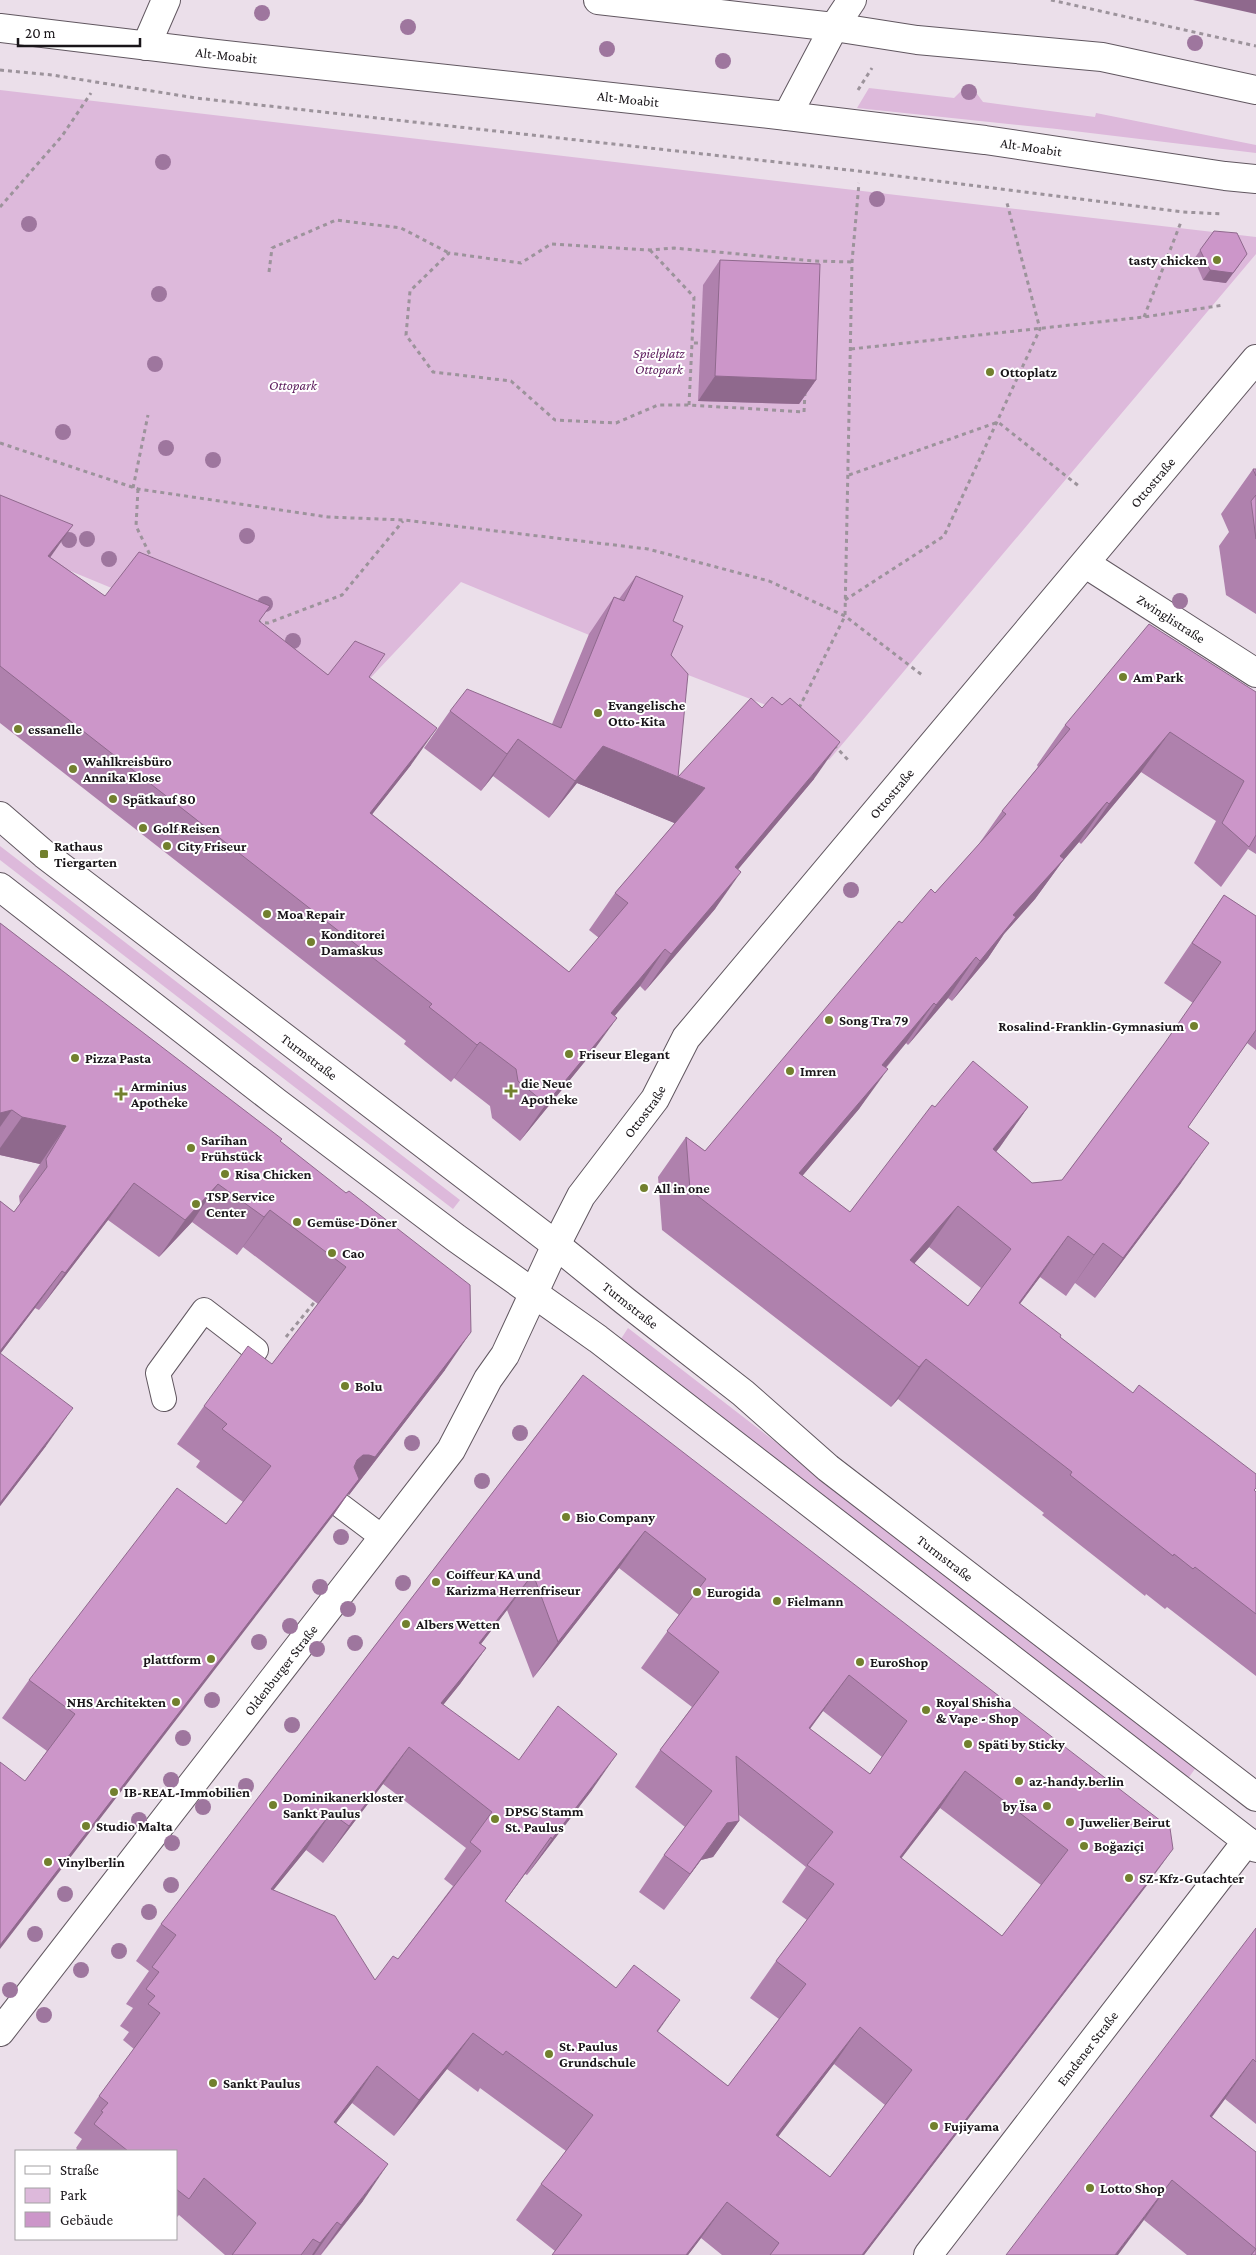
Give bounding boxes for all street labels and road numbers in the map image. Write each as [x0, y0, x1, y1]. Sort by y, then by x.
street label: Alt-Moabit [195, 44, 258, 66]
street label: Alt-Moabit [596, 87, 660, 110]
street label: Alt-Moabit [999, 134, 1063, 159]
street label: Ottostraße [1127, 454, 1178, 511]
street label: Zwinglistraße [1134, 591, 1208, 646]
street label: Ottostraße [866, 765, 917, 822]
street label: Turmstraße [278, 1030, 341, 1083]
street label: Ottostraße [620, 1083, 669, 1141]
street label: Turmstraße [599, 1278, 661, 1332]
street label: Turmstraße [914, 1531, 976, 1585]
street label: Oldenburger Straße [240, 1621, 321, 1718]
street label: Emdener Straße [1053, 2008, 1121, 2089]

